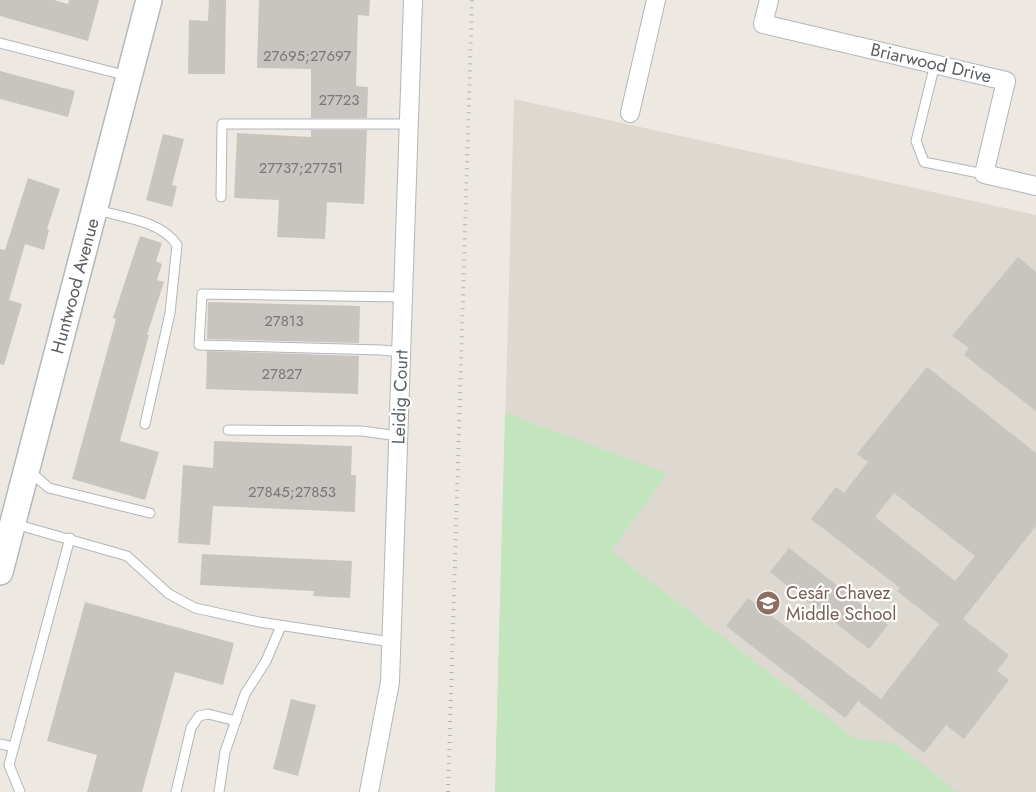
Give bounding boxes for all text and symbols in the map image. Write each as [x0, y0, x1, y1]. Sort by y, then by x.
street label: Briarwood Drive [868, 36, 994, 90]
house number: 27695;27697 [263, 45, 351, 67]
house number: 27723 [318, 89, 360, 111]
house number: 27737;27751 [259, 157, 343, 179]
street label: Huntwood Avenue [44, 215, 106, 357]
house number: 27813 [264, 310, 304, 332]
street label: Leidig Court [385, 349, 415, 445]
house number: 27827 [261, 363, 303, 385]
house number: 27845;27853 [248, 481, 336, 503]
place label: Cesár Chavez Middle School [786, 580, 896, 627]
school or university icon: Cesár Chavez Middle School [755, 590, 781, 616]

